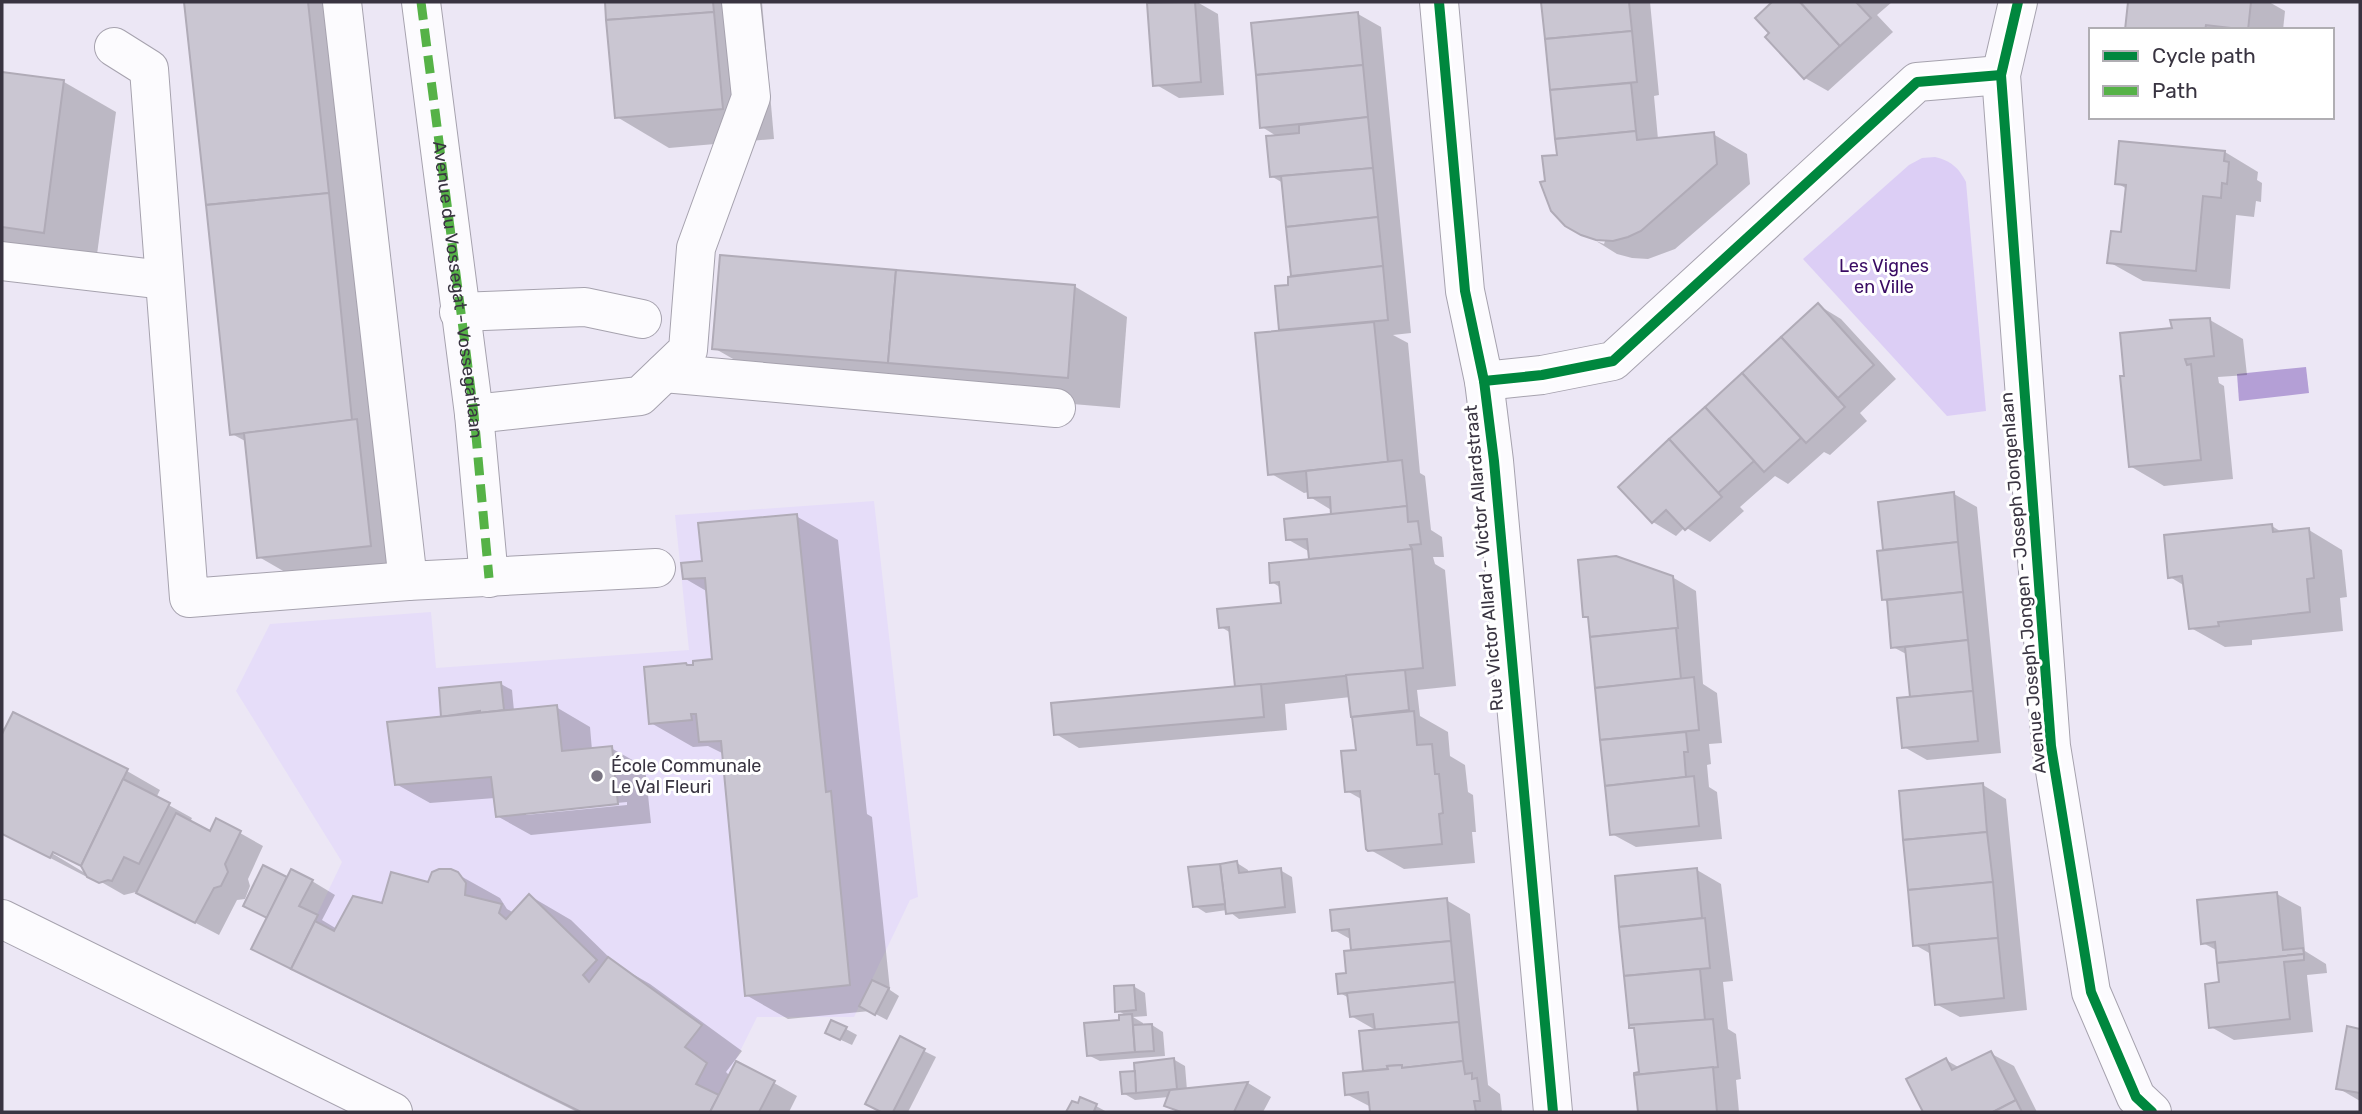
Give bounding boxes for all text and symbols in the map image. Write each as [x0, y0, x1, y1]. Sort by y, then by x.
legend [2089, 28, 2334, 119]
text: Cycle path [2152, 43, 2256, 68]
text: Path [2152, 78, 2198, 103]
street label: Avenue du Vossegat - Vossegatlaan [428, 139, 487, 439]
park label: Les Vignes en Ville [1839, 255, 1929, 298]
street label: Avenue Joseph Jongen - Joseph Jongenlaan [1995, 391, 2051, 775]
street label: Rue Victor Allard - Victor Allardstraat [1460, 404, 1508, 712]
place label: École Communale Le Val Fleuri [611, 755, 761, 798]
marker: École Communale Le Val Fleuri [589, 768, 605, 784]

